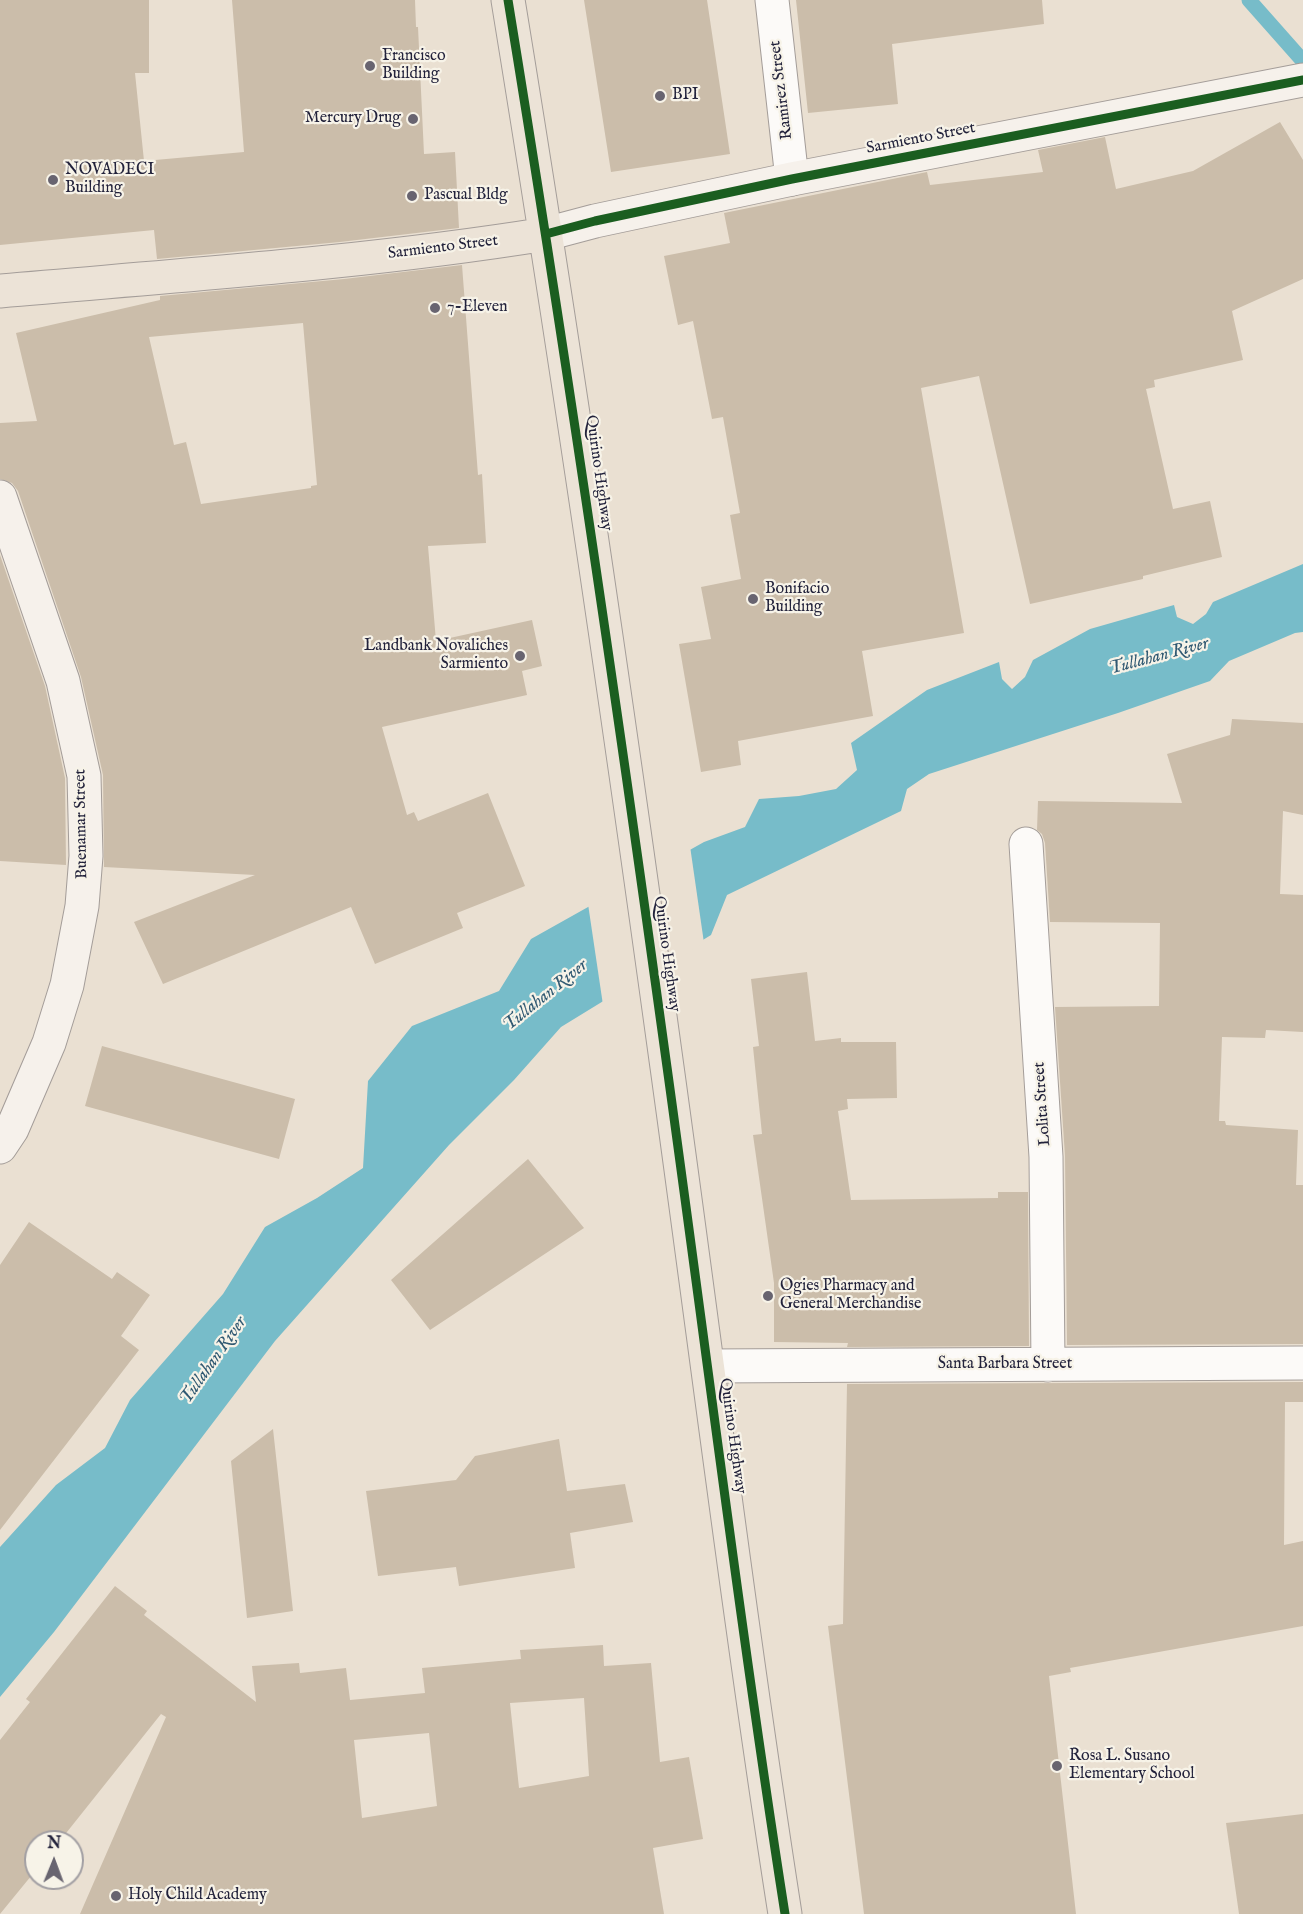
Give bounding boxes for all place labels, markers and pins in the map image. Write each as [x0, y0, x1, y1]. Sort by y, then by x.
place label: Francisco Building [382, 47, 446, 85]
marker: Francisco Building [363, 59, 377, 73]
place label: BPI [672, 86, 699, 106]
marker: BPI [653, 89, 667, 103]
place label: Mercury Drug [305, 109, 401, 129]
marker: Mercury Drug [406, 112, 420, 126]
place label: NOVADECI Building [65, 161, 154, 199]
marker: NOVADECI Building [46, 173, 60, 187]
place label: Pascual Bldg [424, 186, 508, 206]
marker: Pascual Bldg [405, 189, 419, 203]
place label: 7-Eleven [447, 298, 508, 318]
marker: 7-Eleven [428, 301, 442, 315]
place label: Bonifacio Building [765, 580, 829, 618]
marker: Bonifacio Building [746, 592, 760, 606]
place label: Landbank Novaliches Sarmiento [364, 637, 508, 675]
marker: Landbank Novaliches Sarmiento [513, 649, 527, 663]
place label: Ogies Pharmacy and General Merchandise [780, 1277, 921, 1315]
marker: Ogies Pharmacy and General Merchandise [761, 1289, 775, 1303]
place label: Rosa L. Susano Elementary School [1069, 1747, 1195, 1785]
marker: Rosa L. Susano Elementary School [1050, 1759, 1064, 1773]
place label: Holy Child Academy [128, 1886, 267, 1906]
marker: Holy Child Academy [109, 1889, 123, 1903]

